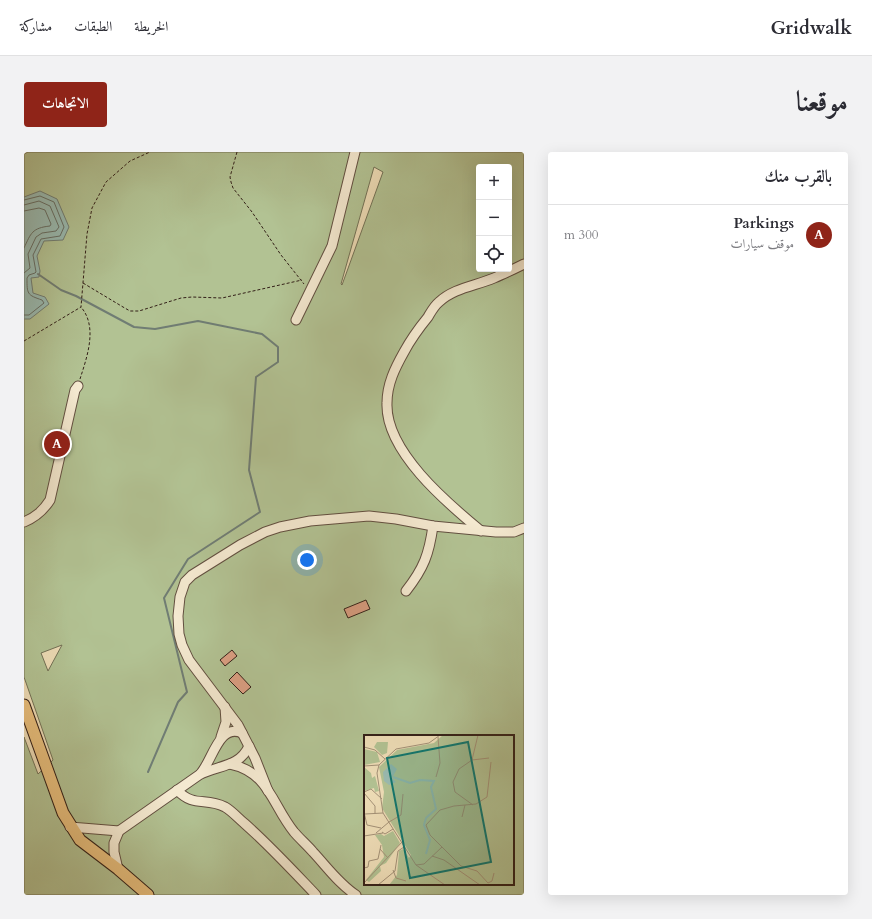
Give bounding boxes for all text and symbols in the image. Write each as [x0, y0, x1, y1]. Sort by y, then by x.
text: Gridwalk [771, 15, 852, 41]
text: مشاركة [20, 17, 52, 36]
text: الطبقات [74, 17, 112, 36]
text: الخريطة [134, 17, 168, 36]
button: الاتجاهات [24, 82, 107, 127]
text: موقعنا [796, 83, 848, 121]
map controls [476, 164, 512, 272]
button: + [476, 164, 512, 200]
text: بالقرب منك [765, 165, 832, 188]
button: − [476, 200, 512, 236]
text: Parkings [733, 213, 794, 233]
text: 300 m [564, 226, 598, 244]
text: A [814, 226, 824, 244]
text: موقف سيارات [730, 235, 794, 253]
button: locate [476, 236, 512, 272]
pin: A [44, 429, 70, 459]
your location [297, 550, 317, 570]
inset map [364, 735, 514, 885]

